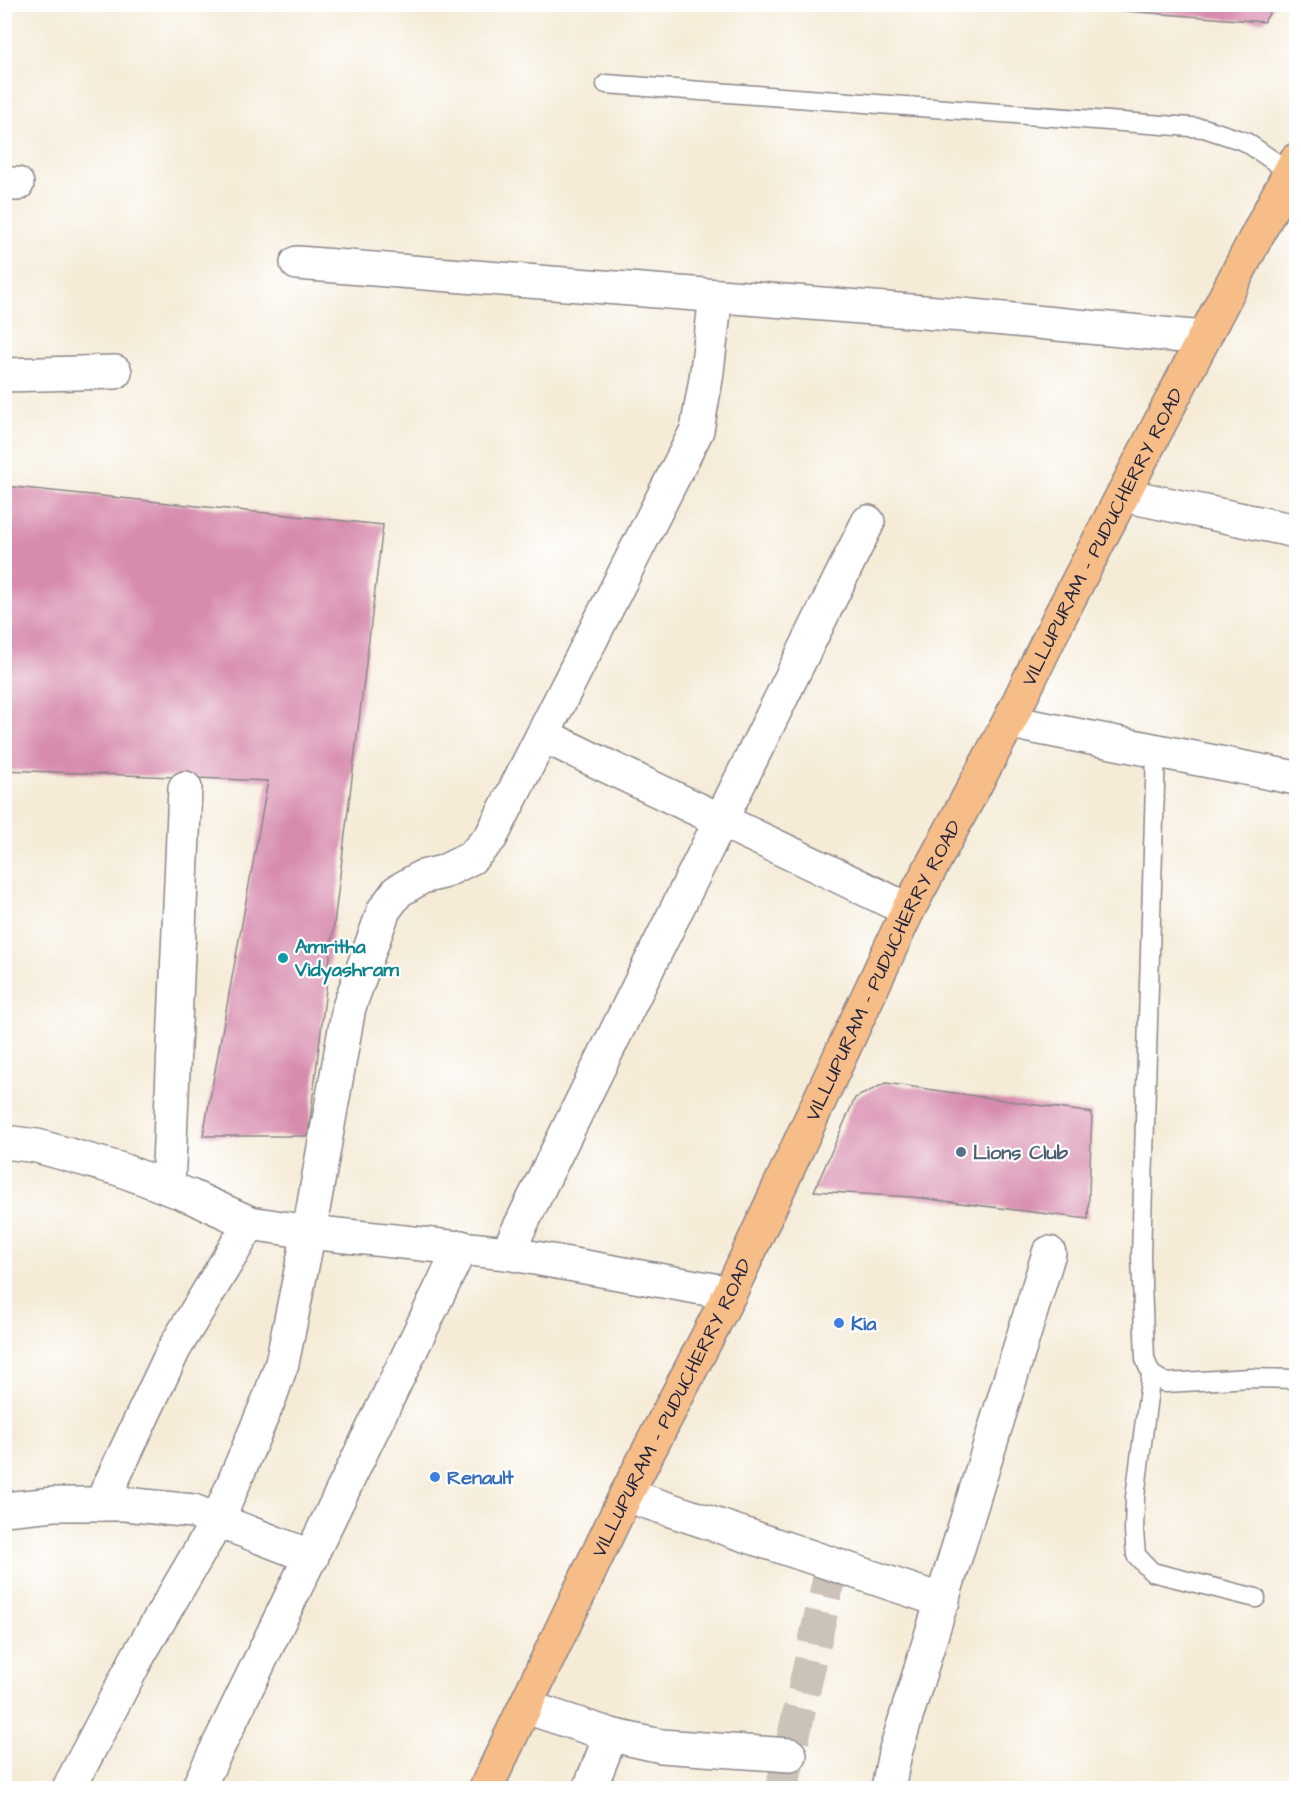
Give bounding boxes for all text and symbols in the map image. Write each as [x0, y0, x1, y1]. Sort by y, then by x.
street label: VILLUPURAM - PUDUCHERRY ROAD [1015, 383, 1191, 691]
street label: VILLUPURAM - PUDUCHERRY ROAD [799, 815, 969, 1126]
place label: Amritha Vidyashram [294, 933, 399, 985]
marker: Amritha Vidyashram [276, 951, 290, 965]
place label: Lions Club [973, 1139, 1069, 1167]
marker: Lions Club [954, 1145, 968, 1159]
street label: VILLUPURAM - PUDUCHERRY ROAD [585, 1254, 759, 1562]
place label: Kia [851, 1310, 877, 1338]
marker: Kia [832, 1316, 846, 1330]
place label: Renault [447, 1464, 515, 1492]
marker: Renault [428, 1470, 442, 1484]

